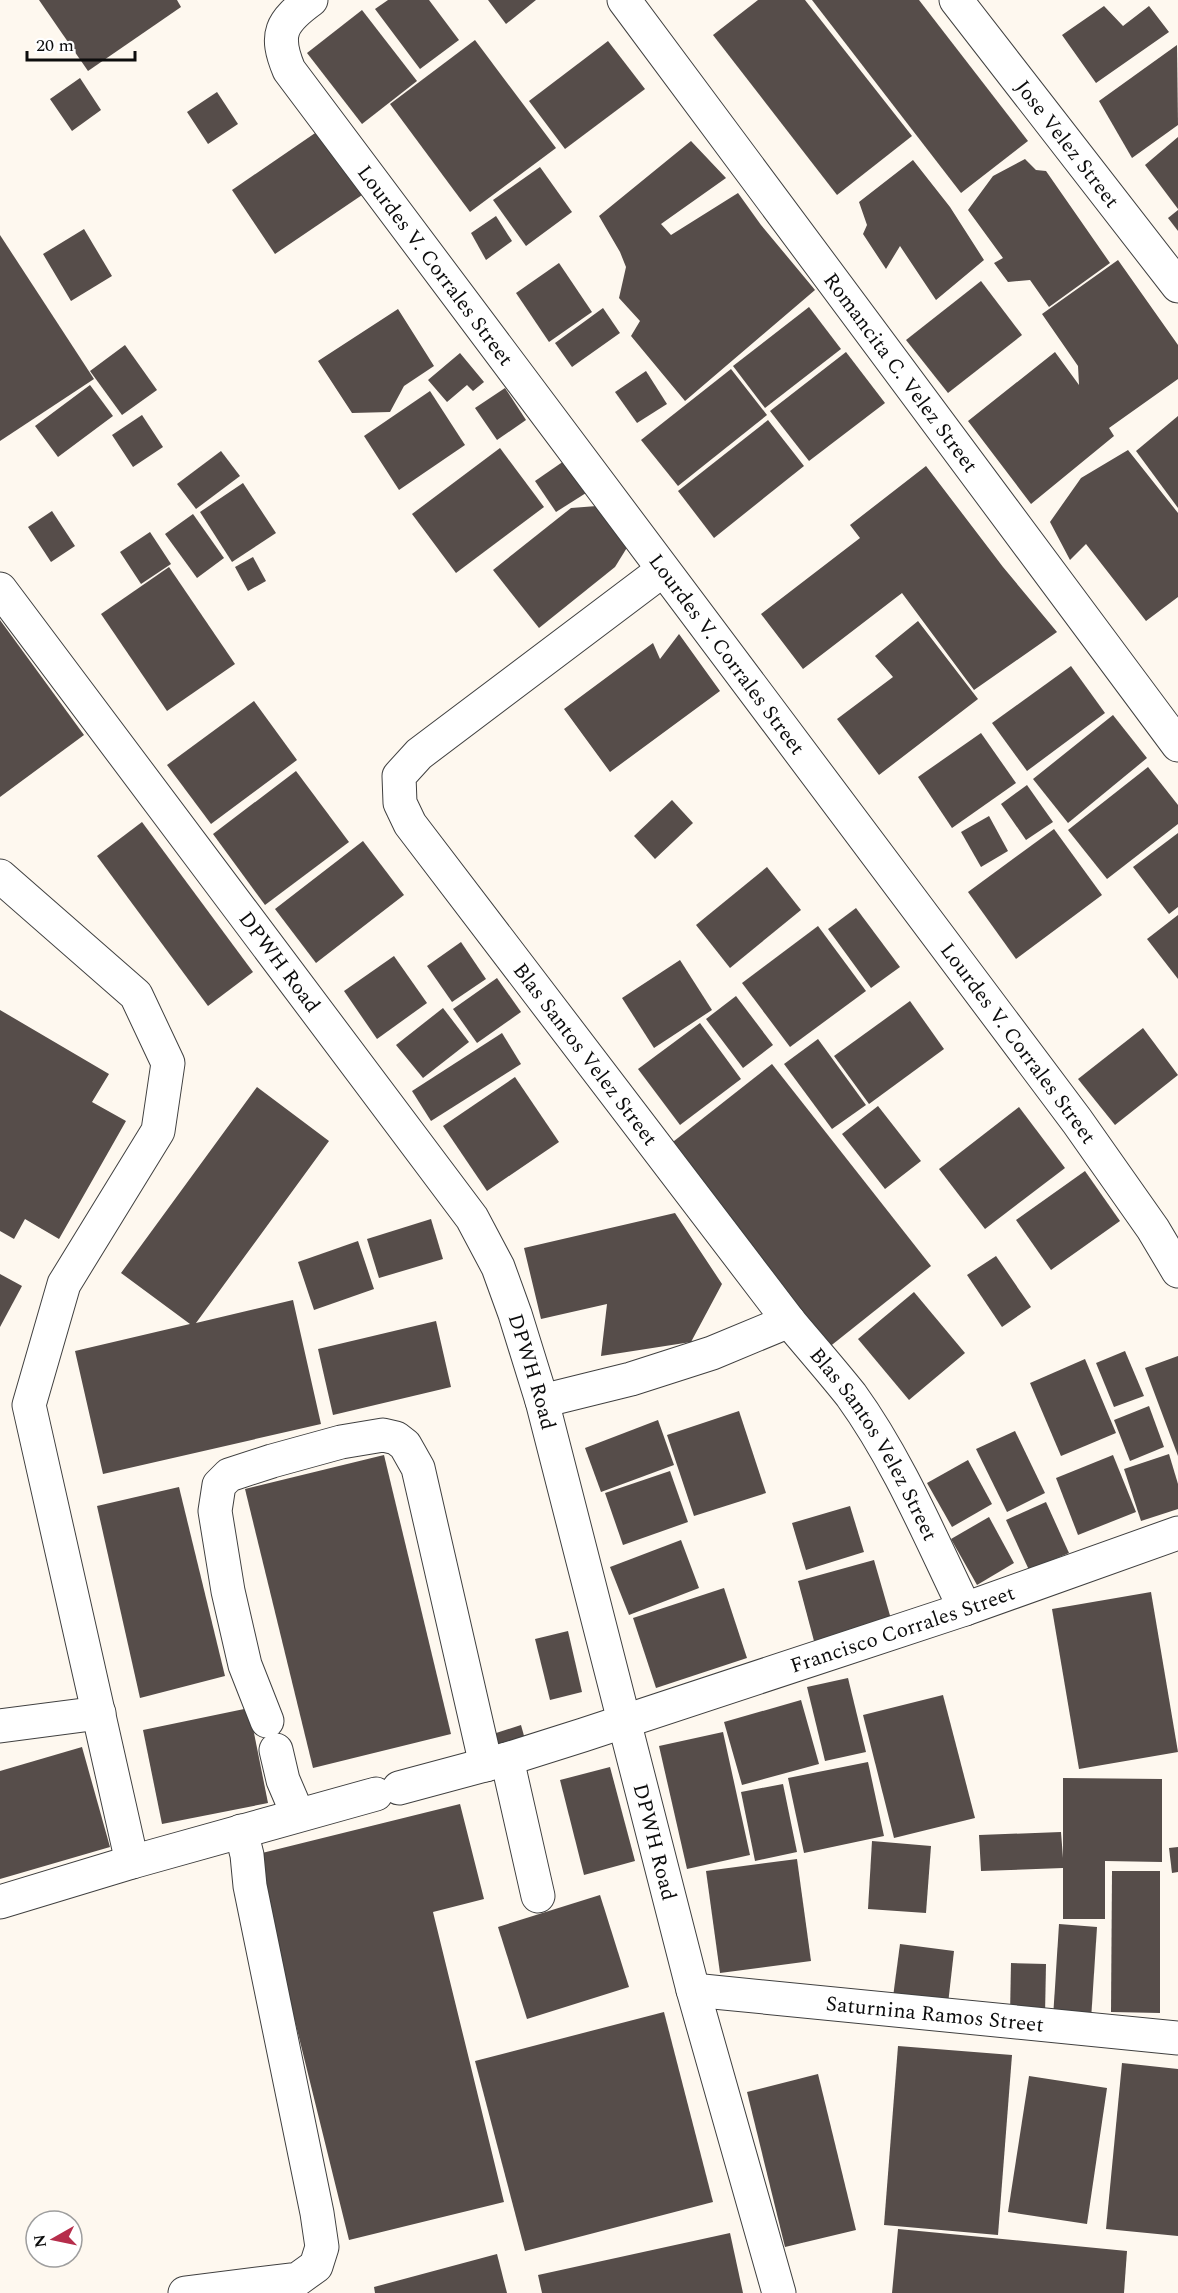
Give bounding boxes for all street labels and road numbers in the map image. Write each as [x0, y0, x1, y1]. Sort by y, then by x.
street label: Jose Velez Street [1007, 73, 1127, 215]
street label: Lourdes V. Corrales Street [349, 159, 521, 373]
street label: Romancita C. Velez Street [815, 266, 985, 480]
street label: Lourdes V. Corrales Street [640, 547, 812, 762]
street label: DPWH Road [230, 905, 328, 1020]
street label: Lourdes V. Corrales Street [932, 936, 1104, 1151]
street label: Blas Santos Velez Street [504, 956, 665, 1153]
street label: DPWH Road [499, 1310, 564, 1433]
street label: Blas Santos Velez Street [801, 1341, 945, 1546]
street label: Francisco Corrales Street [786, 1577, 1020, 1683]
street label: DPWH Road [624, 1780, 684, 1904]
street label: Saturnina Ramos Street [824, 1988, 1045, 2042]

